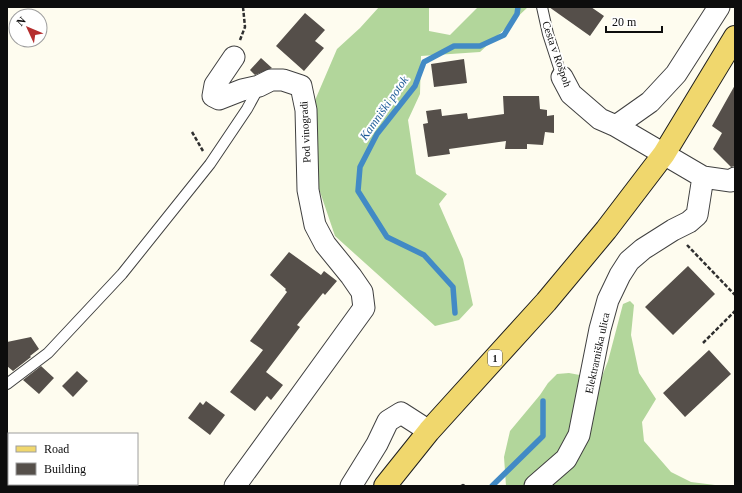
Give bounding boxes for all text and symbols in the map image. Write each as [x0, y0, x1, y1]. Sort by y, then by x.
north arrow [8, 8, 48, 48]
scale bar [606, 8, 662, 34]
text: N [14, 14, 28, 28]
text: 20 m [612, 15, 637, 29]
street label: Cesta v Rošpoh [540, 19, 574, 89]
water label: Kamniški potok [356, 73, 412, 144]
street label: Pod vinogradi [297, 101, 313, 163]
street label: Elektrarniška ulica [583, 311, 611, 395]
road number: 1 [488, 350, 502, 366]
legend [8, 433, 138, 485]
text: Road [44, 442, 69, 456]
text: Building [44, 462, 86, 476]

